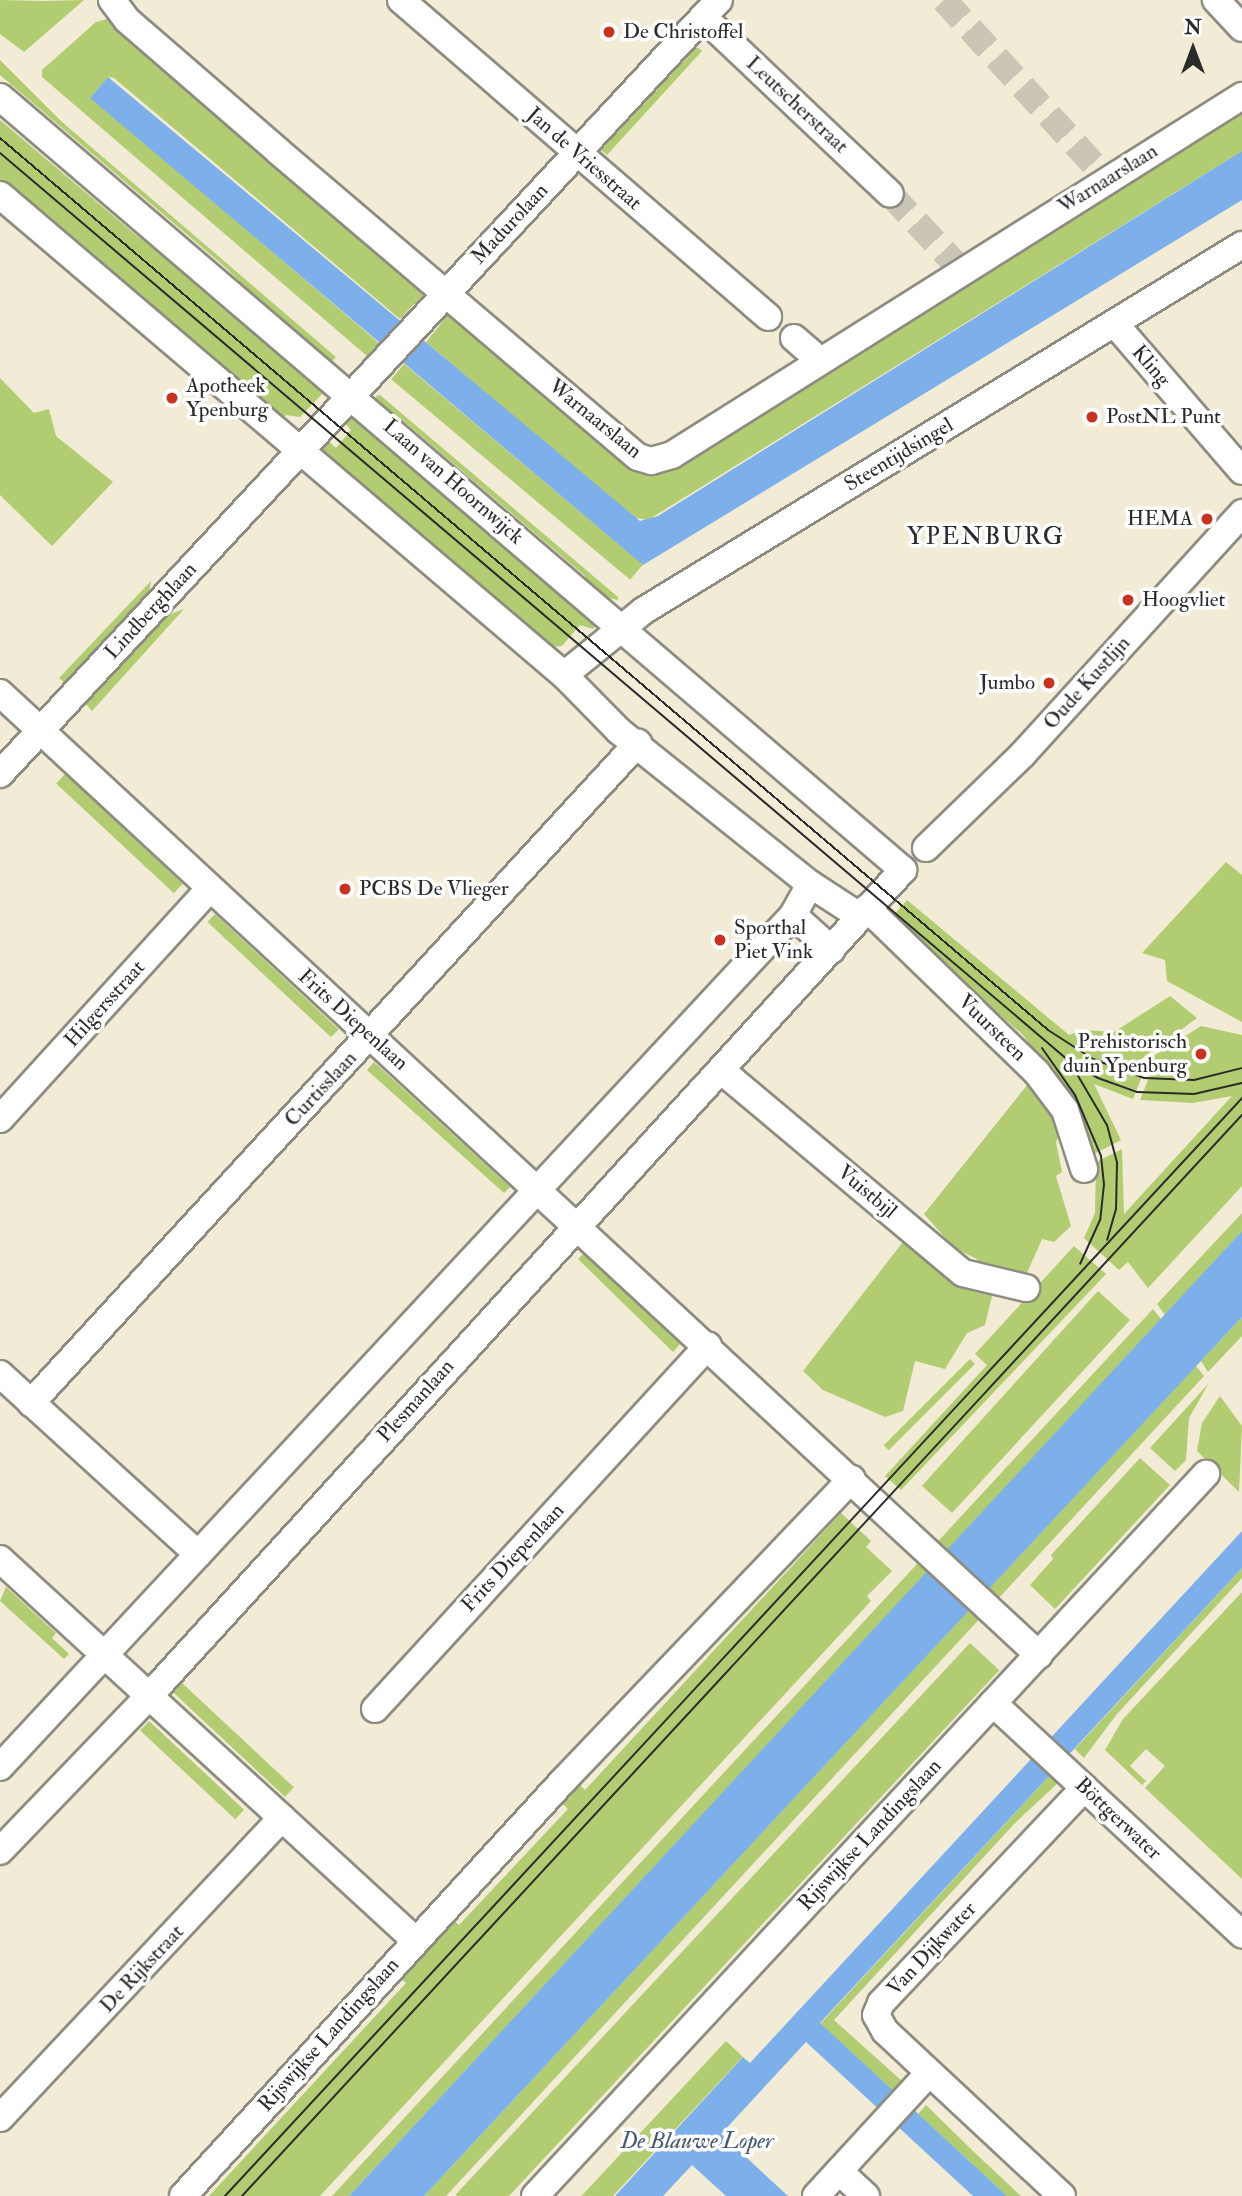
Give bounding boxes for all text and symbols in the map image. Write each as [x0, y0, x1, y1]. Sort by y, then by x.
north arrow [1158, 14, 1228, 84]
text: N [1184, 16, 1202, 40]
place label: De Christoffel [623, 19, 743, 45]
marker: De Christoffel [601, 24, 617, 40]
street label: Leutscherstraat [741, 51, 853, 159]
street label: Jan de Vriesstraat [521, 102, 647, 216]
street label: Warnaarslaan [1054, 139, 1162, 219]
street label: Madurolaan [466, 178, 554, 270]
street label: Kling [1126, 340, 1176, 392]
place label: Apotheek Ypenburg [186, 373, 268, 423]
street label: Warnaarslaan [543, 374, 647, 464]
marker: Apotheek Ypenburg [164, 390, 180, 406]
place label: PostNL Punt [1106, 404, 1221, 430]
marker: PostNL Punt [1084, 409, 1100, 425]
street label: Steentijdsingel [840, 413, 958, 497]
street label: Laan van Hoornwijck [378, 414, 528, 550]
place label: HEMA [1127, 506, 1193, 532]
marker: HEMA [1199, 511, 1215, 527]
district label: YPENBURG [908, 523, 1064, 551]
street label: Lindberghlaan [100, 557, 202, 665]
place label: Hoogvliet [1142, 587, 1225, 613]
marker: Hoogvliet [1120, 592, 1136, 608]
street label: Oude Kustlijn [1038, 631, 1136, 735]
place label: Jumbo [979, 670, 1035, 696]
marker: Jumbo [1041, 675, 1057, 691]
place label: PCBS De Vlieger [359, 876, 509, 902]
marker: PCBS De Vlieger [337, 881, 353, 897]
place label: Sporthal Piet Vink [734, 915, 813, 965]
marker: Sporthal Piet Vink [712, 932, 728, 948]
street label: Hilgersstraat [59, 955, 151, 1053]
street label: Frits Diepenlaan [293, 964, 413, 1076]
street label: Vuursteen [953, 989, 1031, 1067]
place label: Prehistorisch duin Ypenburg [1063, 1029, 1187, 1079]
street label: Curtisslaan [280, 1046, 362, 1132]
marker: Prehistorisch duin Ypenburg [1193, 1046, 1209, 1062]
street label: Vuistbijl [832, 1160, 902, 1224]
street label: Plesmanlaan [372, 1354, 460, 1448]
street label: Frits Diepenlaan [456, 1498, 570, 1618]
street label: Rijswijkse Landingslaan [793, 1754, 947, 1916]
street label: Böttgerwater [1069, 1772, 1167, 1866]
street label: Van Dijkwater [882, 1897, 982, 2001]
street label: De Rijkstraat [95, 1920, 189, 2018]
street label: Rijswijkse Landingslaan [253, 1953, 405, 2117]
water label: De Blauwe Loper [620, 2127, 774, 2155]

